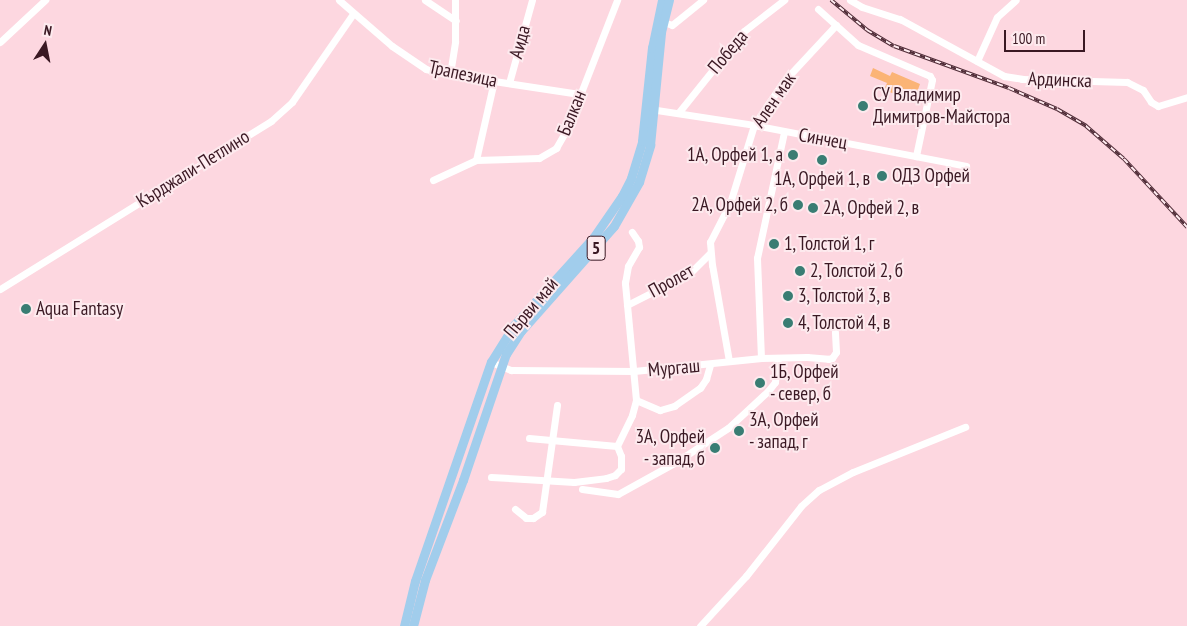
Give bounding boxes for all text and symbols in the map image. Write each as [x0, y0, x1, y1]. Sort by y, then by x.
north arrow [20, 20, 70, 70]
scale bar [1007, 20, 1088, 52]
text: N [42, 21, 53, 40]
street label: Аида [505, 23, 535, 61]
street label: Победа [703, 26, 753, 78]
text: 100 m [1012, 29, 1045, 48]
street label: Трапезица [427, 56, 499, 92]
street label: Ардинска [1028, 67, 1092, 93]
street label: Ален мак [747, 68, 801, 132]
place label: СУ Владимир Димитров-Майстора [873, 84, 1010, 128]
street label: Балкан [553, 87, 591, 139]
marker: СУ Владимир Димитров-Майстора [857, 100, 869, 112]
street label: Синчец [797, 124, 849, 154]
street label: Кърджали-Петлино [132, 125, 254, 213]
place label: 1А, Орфей 1, а [684, 144, 783, 166]
marker: 1А, Орфей 1, а [787, 149, 799, 161]
marker: 1А, Орфей 1, в [816, 154, 828, 166]
place label: ОДЗ Орфей [892, 165, 970, 187]
place label: 1А, Орфей 1, в [773, 168, 871, 190]
marker: ОДЗ Орфей [876, 170, 888, 182]
place label: 2А, Орфей 2, б [689, 194, 788, 216]
place label: 2А, Орфей 2, в [823, 197, 922, 219]
marker: 2А, Орфей 2, б [792, 199, 804, 211]
marker: 2А, Орфей 2, в [807, 202, 819, 214]
road number: 5 [586, 232, 606, 264]
place label: 1, Толстой 1, г [784, 233, 877, 255]
marker: 1, Толстой 1, г [768, 238, 780, 250]
street label: Пролет [644, 259, 698, 303]
place label: 2, Толстой 2, б [810, 260, 906, 282]
marker: 2, Толстой 2, б [794, 265, 806, 277]
street label: Първи май [499, 273, 563, 343]
place label: 3, Толстой 3, в [798, 285, 893, 307]
marker: 3, Толстой 3, в [782, 290, 794, 302]
place label: Aqua Fantasy [36, 298, 123, 320]
marker: Aqua Fantasy [20, 303, 32, 315]
place label: 4, Толстой 4, в [798, 312, 893, 334]
marker: 4, Толстой 4, в [782, 317, 794, 329]
street label: Мургаш [647, 354, 701, 382]
place label: 1Б, Орфей - север, б [770, 361, 840, 405]
marker: 1Б, Орфей - север, б [754, 377, 766, 389]
place label: 3А, Орфей - запад, г [749, 409, 820, 453]
marker: 3А, Орфей - запад, г [733, 425, 745, 437]
place label: 3А, Орфей - запад, б [634, 426, 705, 470]
marker: 3А, Орфей - запад, б [709, 442, 721, 454]

